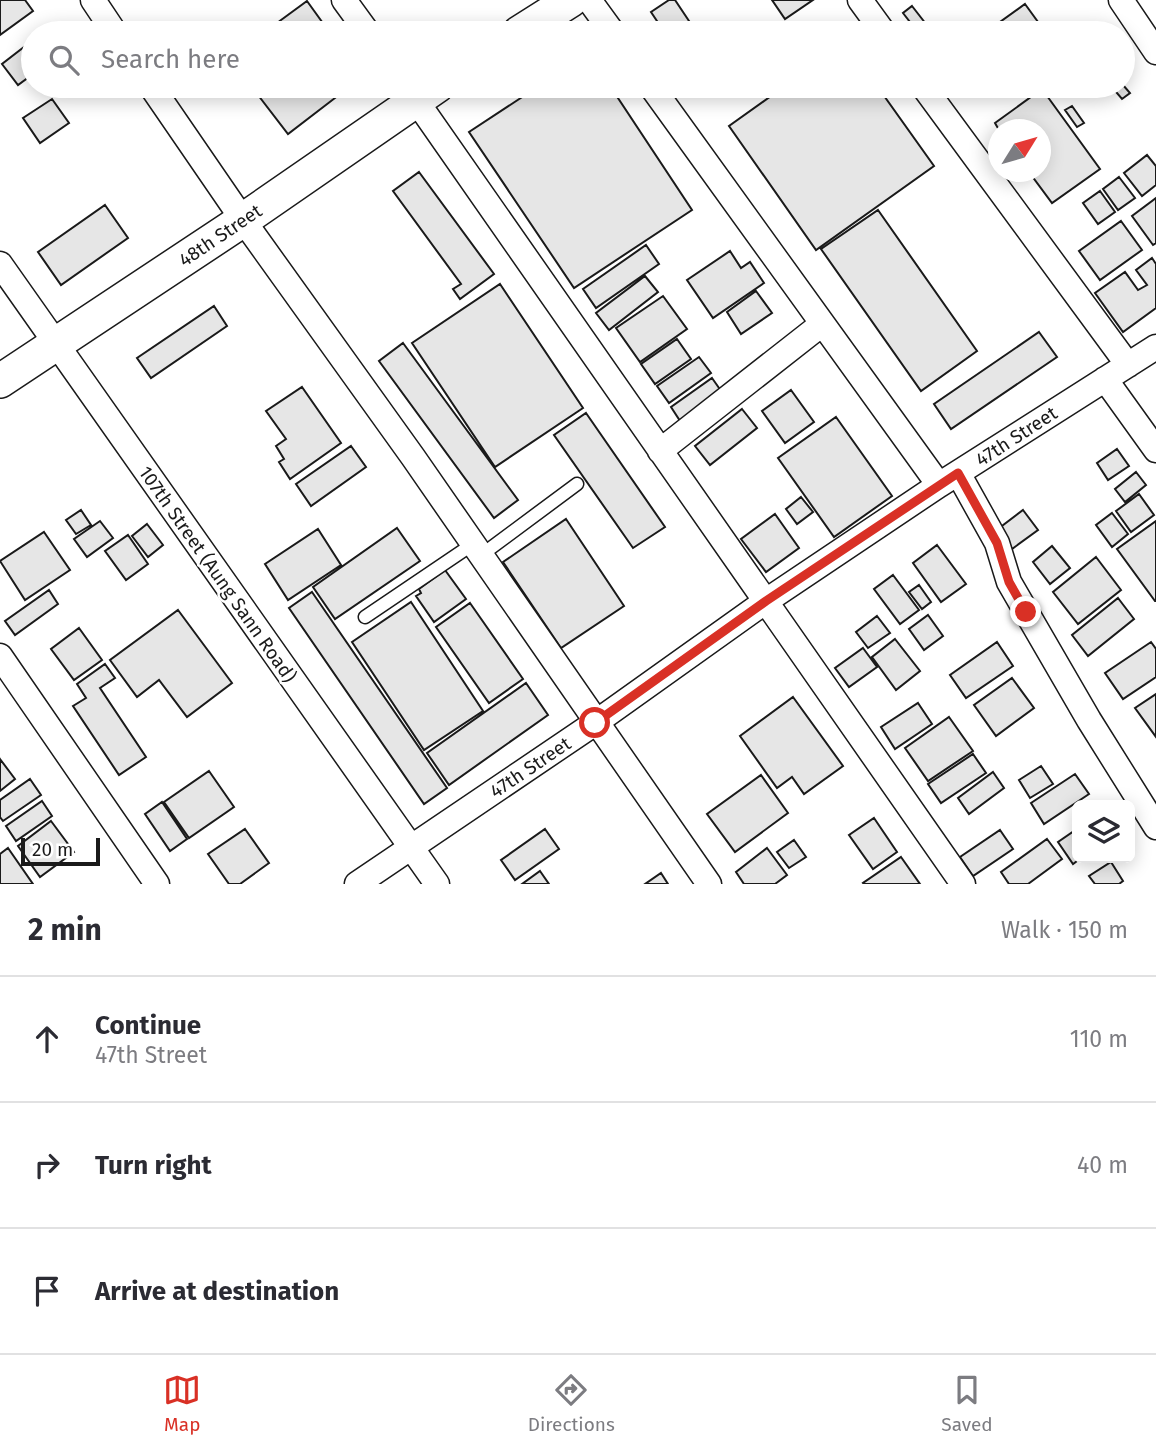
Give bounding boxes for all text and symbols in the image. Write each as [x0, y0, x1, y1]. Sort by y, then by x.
search box [21, 21, 1135, 98]
icon: search [45, 41, 83, 79]
text: Search here [101, 44, 240, 75]
north arrow [988, 119, 1051, 182]
street label: 48th Street [174, 199, 266, 272]
street label: 47th Street [971, 401, 1062, 471]
street label: 107th Street (Aung Sann Road) [134, 462, 301, 687]
route end [1010, 596, 1041, 627]
route start [579, 707, 610, 738]
street label: 47th Street [485, 732, 575, 803]
map controls [1072, 800, 1135, 863]
button: layers [1072, 800, 1135, 863]
scale bar [21, 835, 100, 867]
text: 20 m [32, 838, 73, 861]
text: 2 min [28, 912, 102, 948]
text: Walk · 150 m [1001, 916, 1128, 944]
text: Continue [95, 1010, 201, 1041]
icon: ahead [28, 1020, 66, 1058]
text: 110 m [1070, 1025, 1128, 1053]
text: 47th Street [95, 1041, 207, 1069]
icon: right [28, 1146, 66, 1184]
text: Turn right [95, 1150, 212, 1181]
text: 40 m [1077, 1151, 1128, 1179]
icon: arrive [28, 1272, 66, 1310]
text: Arrive at destination [95, 1276, 339, 1307]
tab: Map [163, 1371, 201, 1436]
tab: Directions [528, 1371, 615, 1436]
tab: Saved [941, 1371, 993, 1436]

